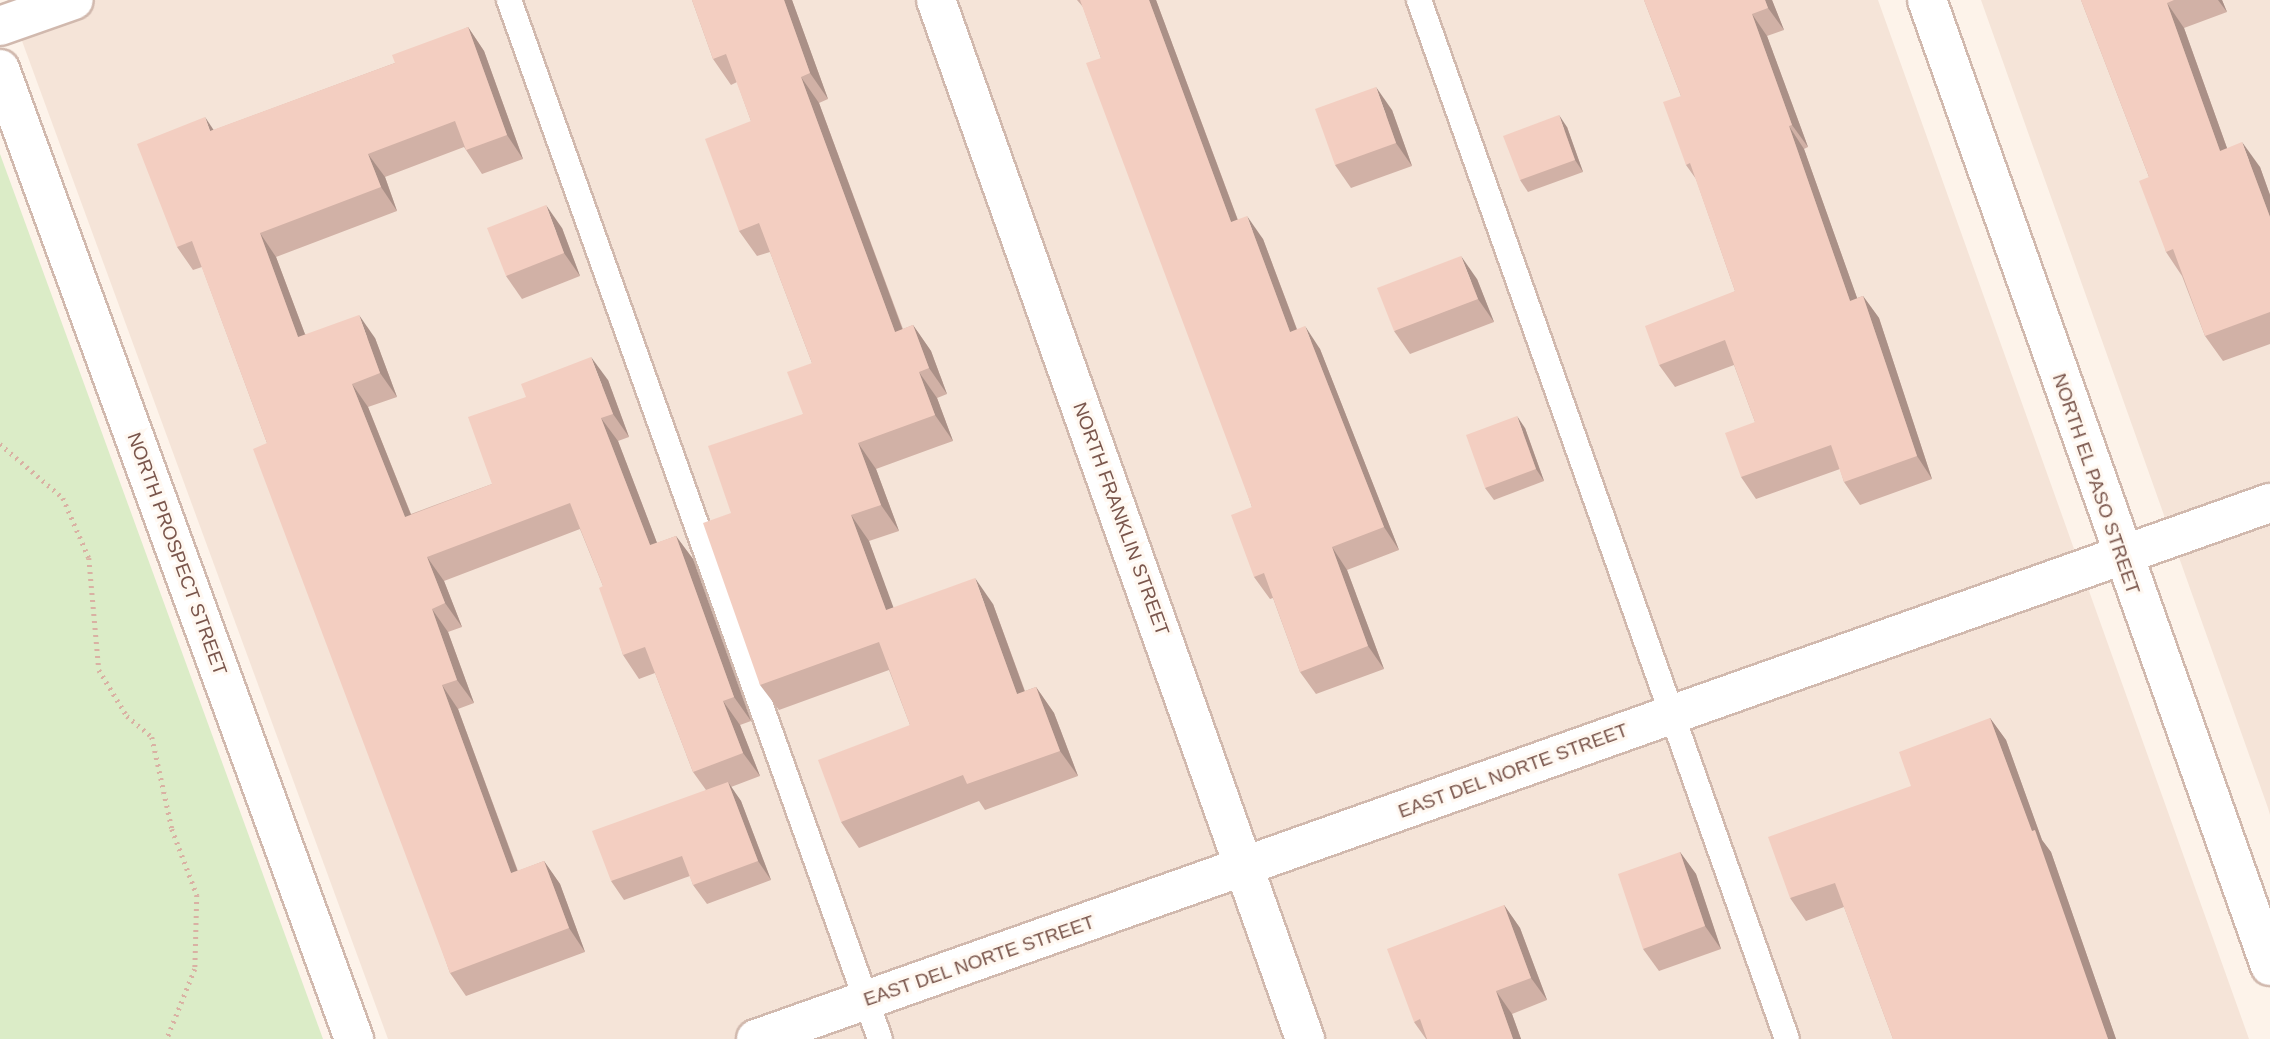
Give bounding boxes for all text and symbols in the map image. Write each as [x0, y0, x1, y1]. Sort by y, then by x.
street label: NORTH EL PASO STREET [2047, 370, 2145, 598]
street label: NORTH FRANKLIN STREET [1068, 399, 1174, 639]
street label: NORTH PROSPECT STREET [122, 429, 232, 679]
street label: EAST DEL NORTE STREET [1395, 719, 1631, 823]
street label: EAST DEL NORTE STREET [860, 911, 1098, 1011]

